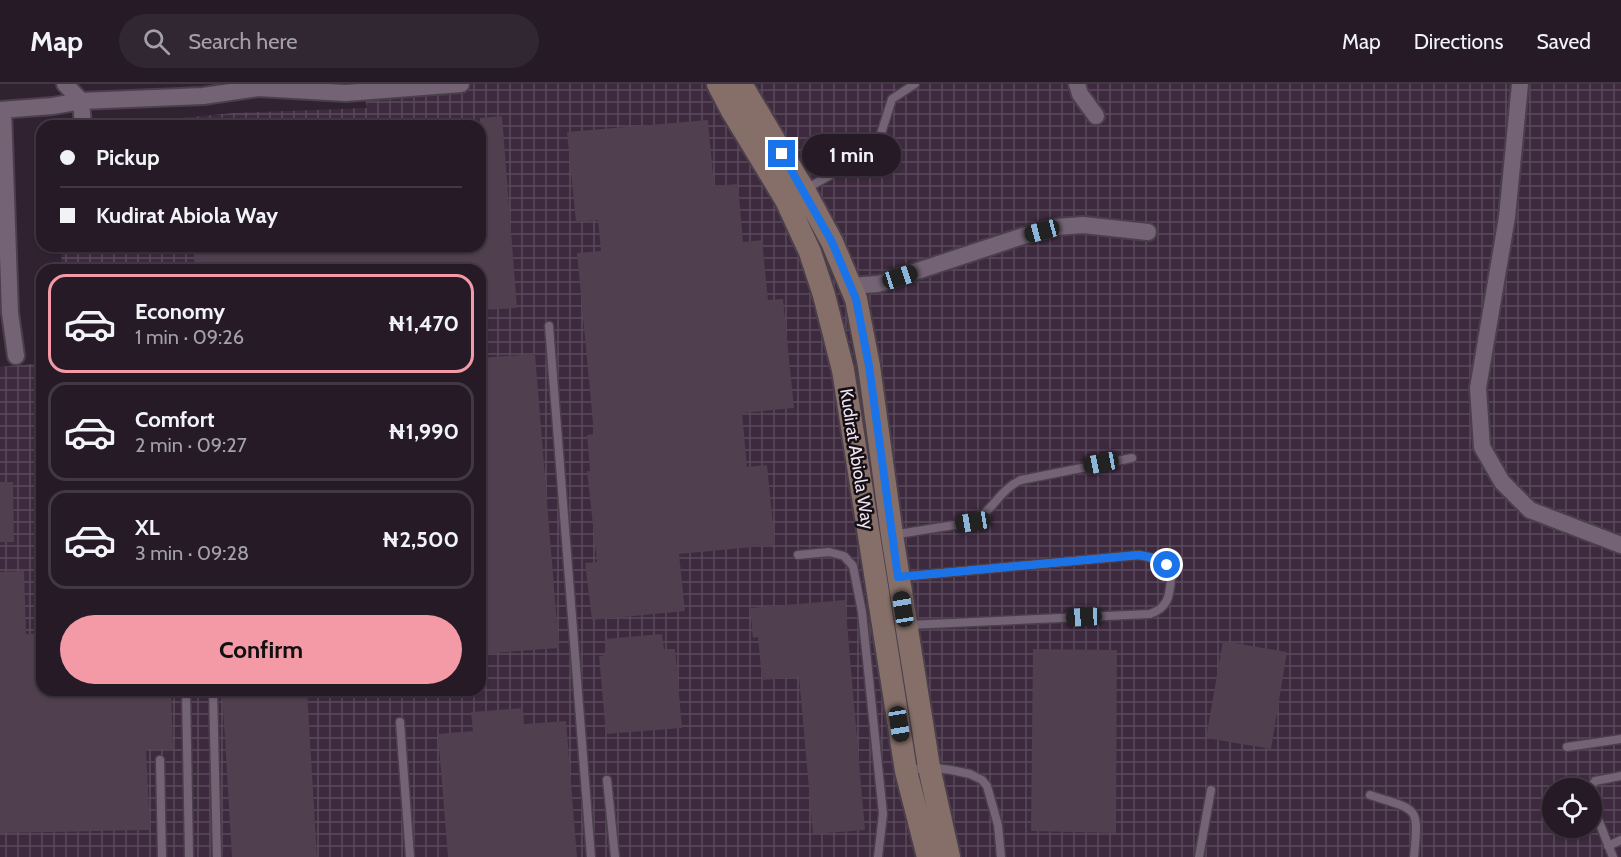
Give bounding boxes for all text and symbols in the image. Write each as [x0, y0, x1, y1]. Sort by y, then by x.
search box [119, 14, 539, 68]
text: Map [30, 24, 83, 58]
icon: search [140, 25, 173, 58]
text: Search here [188, 28, 297, 55]
text: Map [1342, 29, 1381, 54]
text: Directions [1414, 29, 1503, 54]
text: Saved [1536, 29, 1591, 54]
callout: 1 min [803, 133, 902, 175]
route end [768, 140, 795, 167]
text: 1 min [829, 143, 874, 167]
text: Pickup [96, 144, 160, 171]
text: Kudirat Abiola Way [96, 202, 278, 229]
car [1022, 218, 1062, 244]
car [880, 263, 920, 291]
icon: car [63, 297, 117, 351]
text: Economy [135, 298, 225, 325]
text: ₦1,470 [388, 310, 459, 337]
text: 1 min · 09:26 [135, 325, 244, 349]
street label: Kudirat Abiola Way [835, 387, 879, 531]
icon: car [63, 405, 117, 459]
text: Comfort [135, 406, 214, 433]
text: ₦1,990 [388, 418, 459, 445]
text: 2 min · 09:27 [135, 433, 247, 457]
car [1082, 451, 1120, 475]
car [954, 510, 992, 534]
icon: car [63, 513, 117, 567]
text: XL [135, 514, 160, 541]
text: ₦2,500 [382, 526, 459, 553]
text: 3 min · 09:28 [135, 541, 249, 565]
route start [1153, 551, 1180, 578]
car [891, 590, 915, 628]
car [1066, 607, 1102, 627]
button: Confirm [60, 615, 462, 684]
car [887, 705, 911, 743]
map controls [1542, 778, 1602, 838]
button: locate [1542, 778, 1602, 838]

